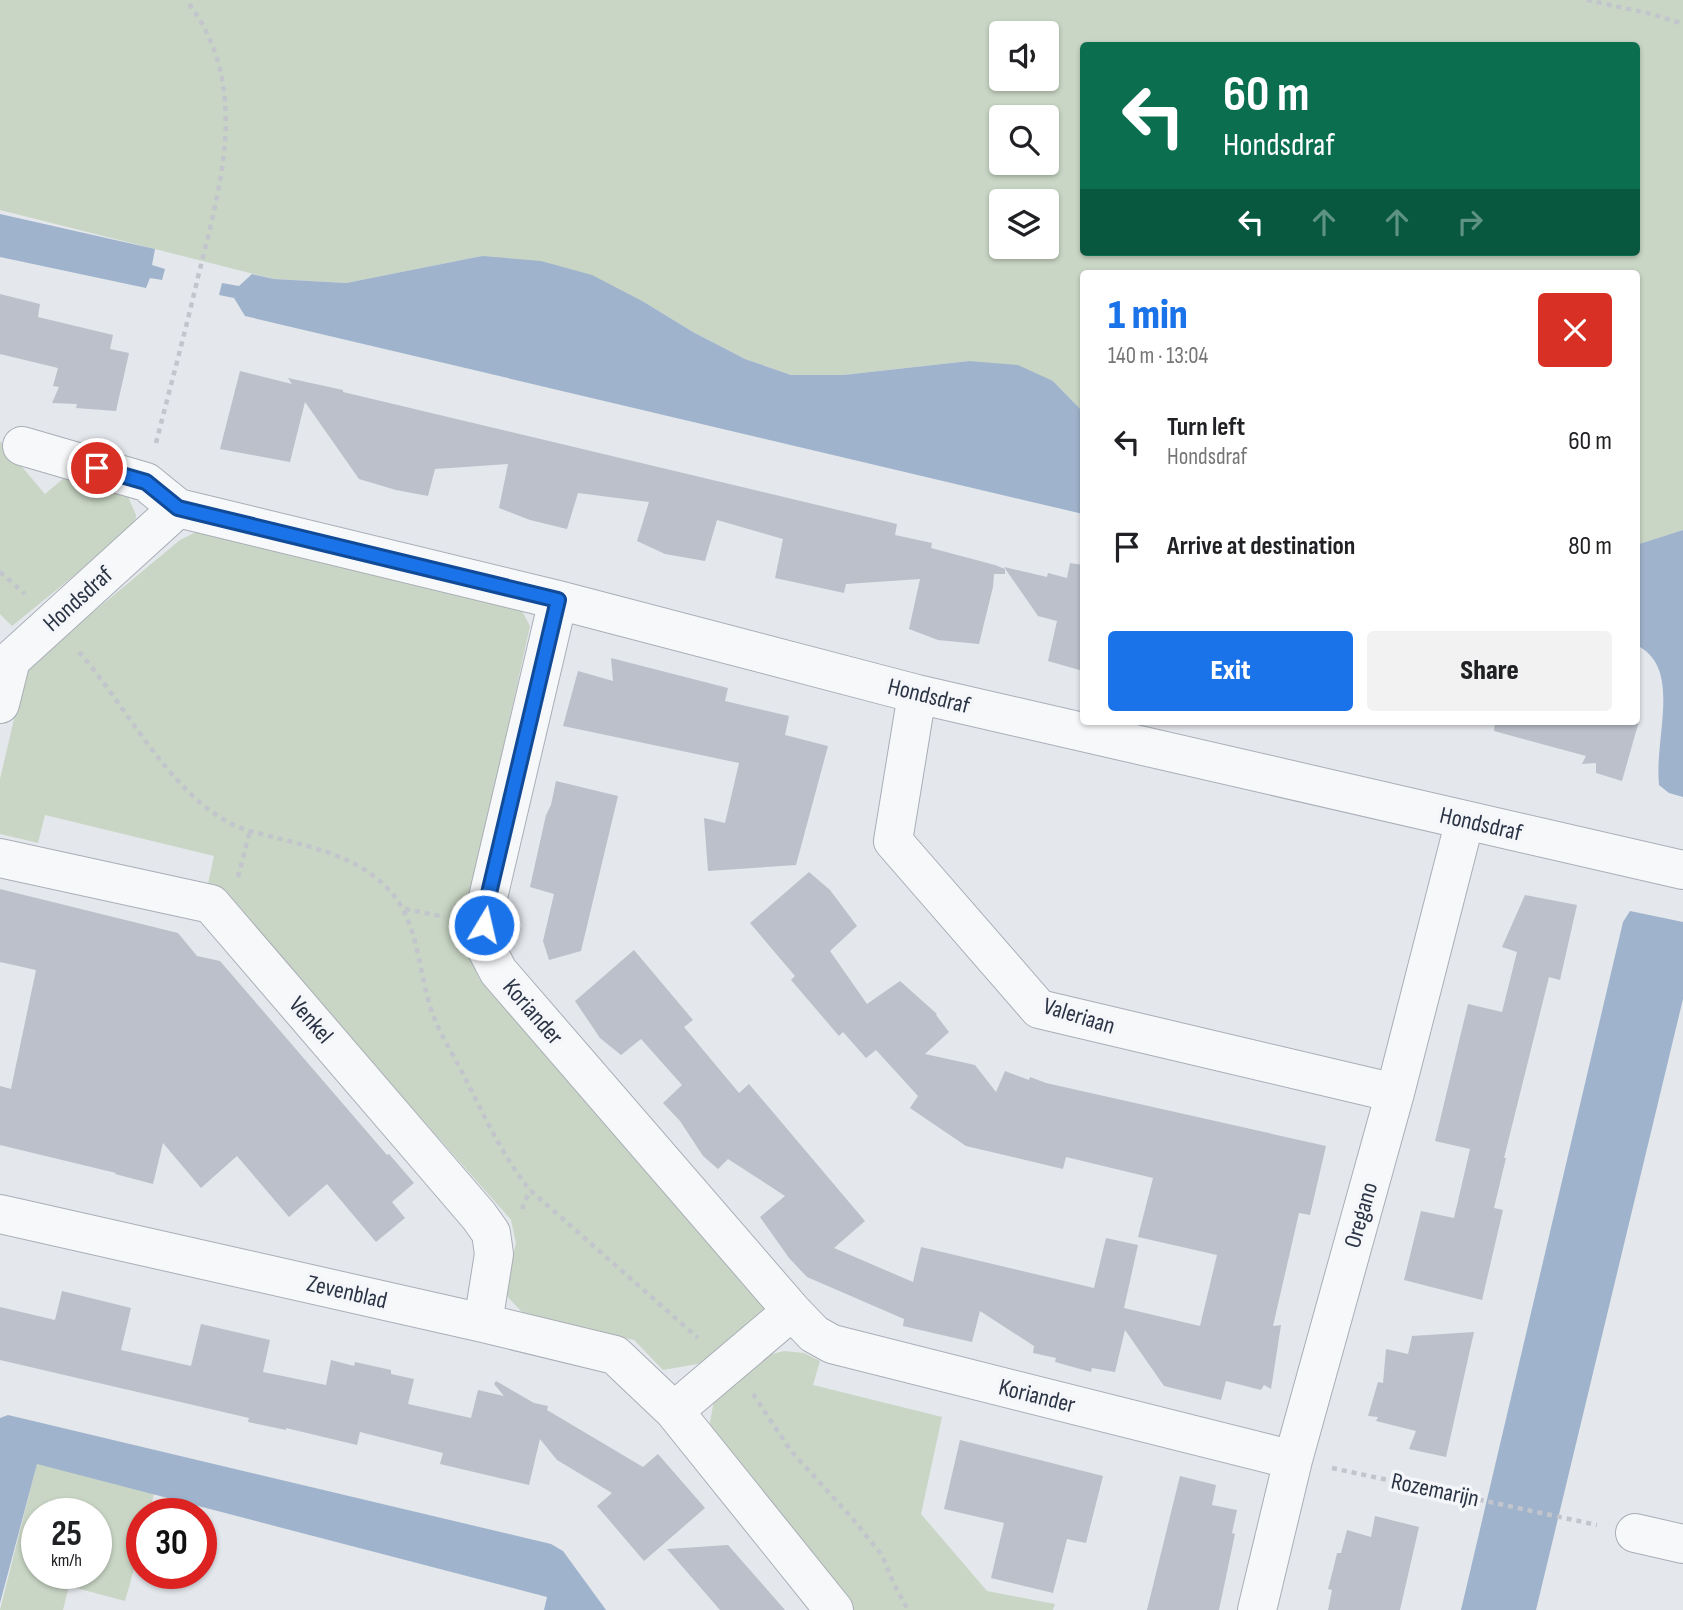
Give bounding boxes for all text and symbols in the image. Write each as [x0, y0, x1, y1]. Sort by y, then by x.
map controls [989, 21, 1059, 259]
button: sound [989, 21, 1059, 91]
text: 60 m [1223, 66, 1310, 125]
icon: left [1108, 70, 1199, 161]
button: search [989, 105, 1059, 175]
text: Hondsdraf [1223, 126, 1335, 165]
button: layers [989, 189, 1059, 259]
icon: left [1232, 203, 1270, 241]
icon: ahead [1305, 203, 1343, 241]
icon: ahead [1378, 203, 1416, 241]
icon: right [1451, 203, 1489, 241]
text: 1 min [1108, 290, 1188, 341]
button: close [1538, 293, 1612, 367]
text: 140 m · 13:04 [1108, 342, 1208, 370]
text: Turn left [1167, 412, 1245, 443]
icon: left [1108, 423, 1146, 461]
text: 60 m [1568, 426, 1612, 457]
pin [67, 438, 127, 498]
text: Hondsdraf [1167, 443, 1247, 471]
icon: arrive [78, 449, 116, 487]
icon: arrive [1108, 528, 1146, 566]
text: Arrive at destination [1167, 531, 1355, 562]
text: 80 m [1568, 531, 1612, 562]
street label: Hondsdraf [37, 560, 120, 638]
button: Exit [1108, 631, 1353, 711]
button: Share [1367, 631, 1612, 711]
street label: Hondsdraf [885, 672, 974, 720]
street label: Hondsdraf [1437, 800, 1526, 848]
position arrow [447, 888, 521, 962]
street label: Koriander [497, 973, 570, 1051]
street label: Venkel [283, 991, 339, 1049]
street label: Valeriaan [1040, 991, 1118, 1041]
street label: Oregano [1338, 1179, 1384, 1251]
street label: Zevenblad [304, 1269, 390, 1315]
street label: Koriander [996, 1373, 1078, 1420]
street label: Rozemarijn [1388, 1467, 1482, 1513]
speed limit sign: 30 [126, 1498, 217, 1589]
text: 25 [51, 1513, 82, 1556]
text: km/h [51, 1550, 82, 1571]

